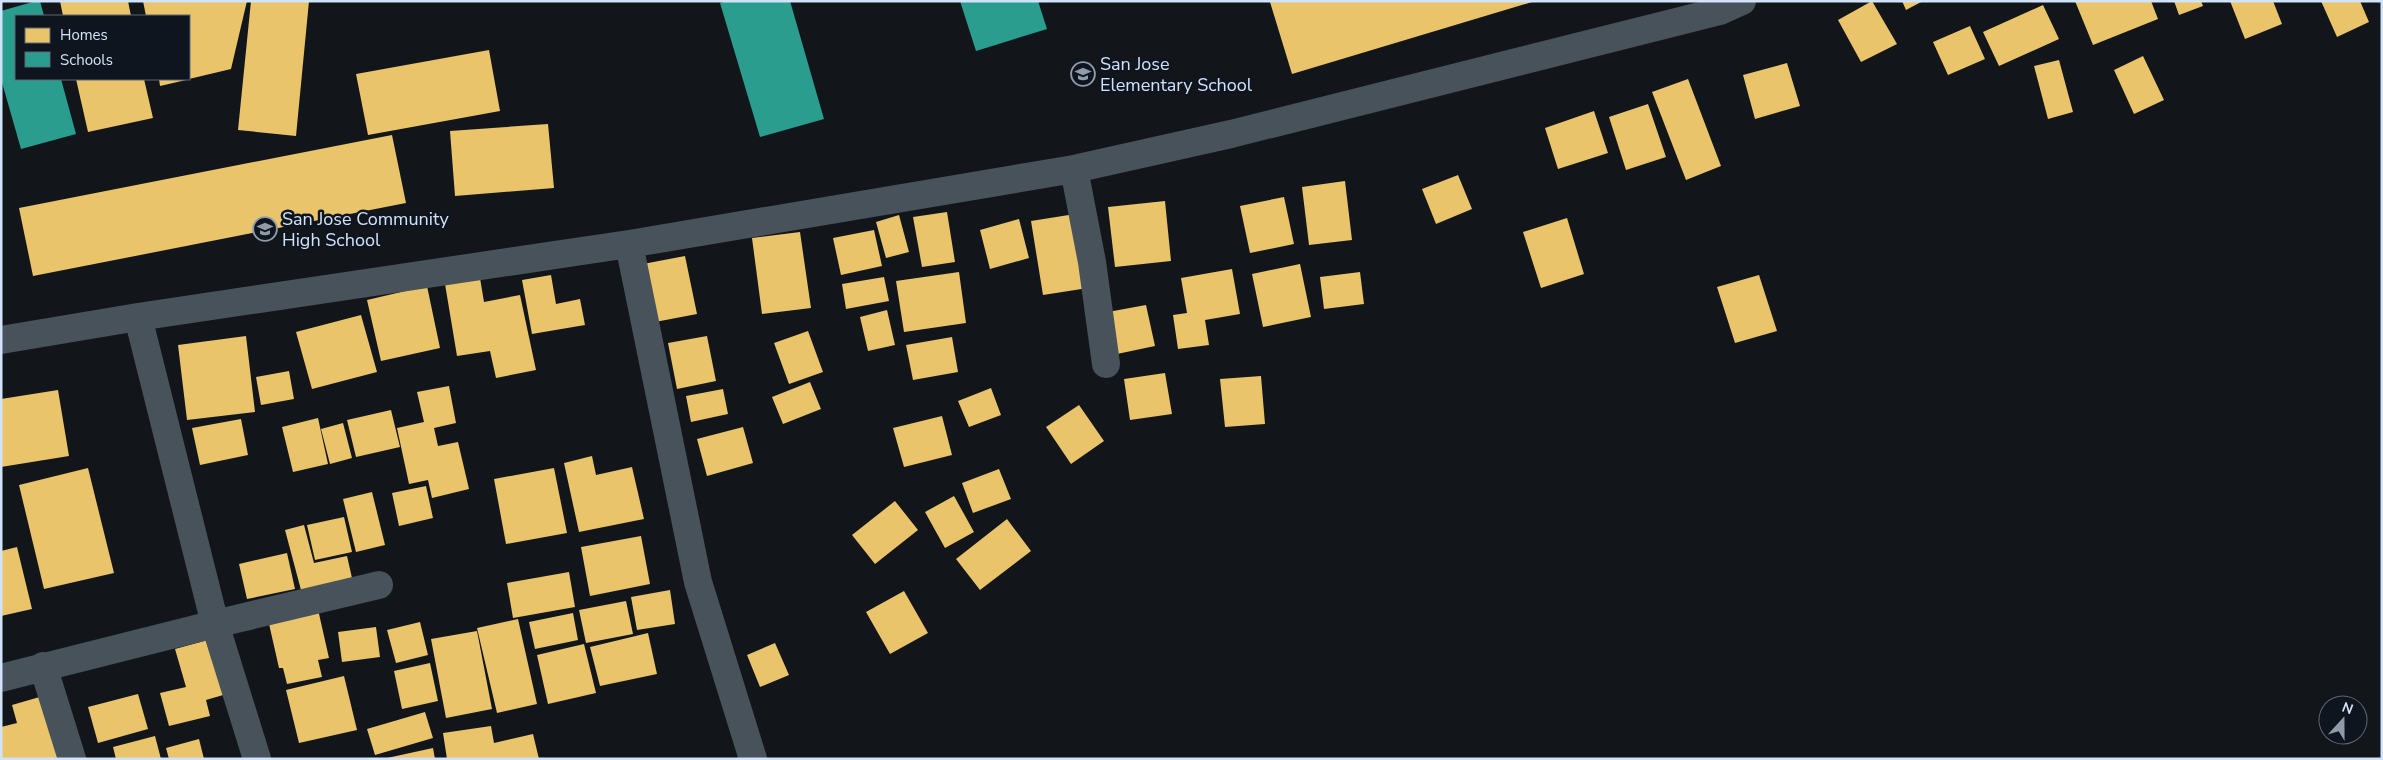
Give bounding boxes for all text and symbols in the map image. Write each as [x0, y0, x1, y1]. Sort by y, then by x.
legend [15, 15, 190, 80]
text: Homes [60, 25, 108, 45]
text: Schools [60, 50, 113, 70]
place label: San Jose Elementary School [1100, 52, 1253, 97]
school or university icon: San Jose Elementary School [1070, 61, 1096, 87]
place label: San Jose Community High School [282, 207, 449, 252]
school or university icon: San Jose Community High School [252, 216, 278, 242]
north arrow [2318, 695, 2368, 745]
text: N [2339, 698, 2356, 719]

